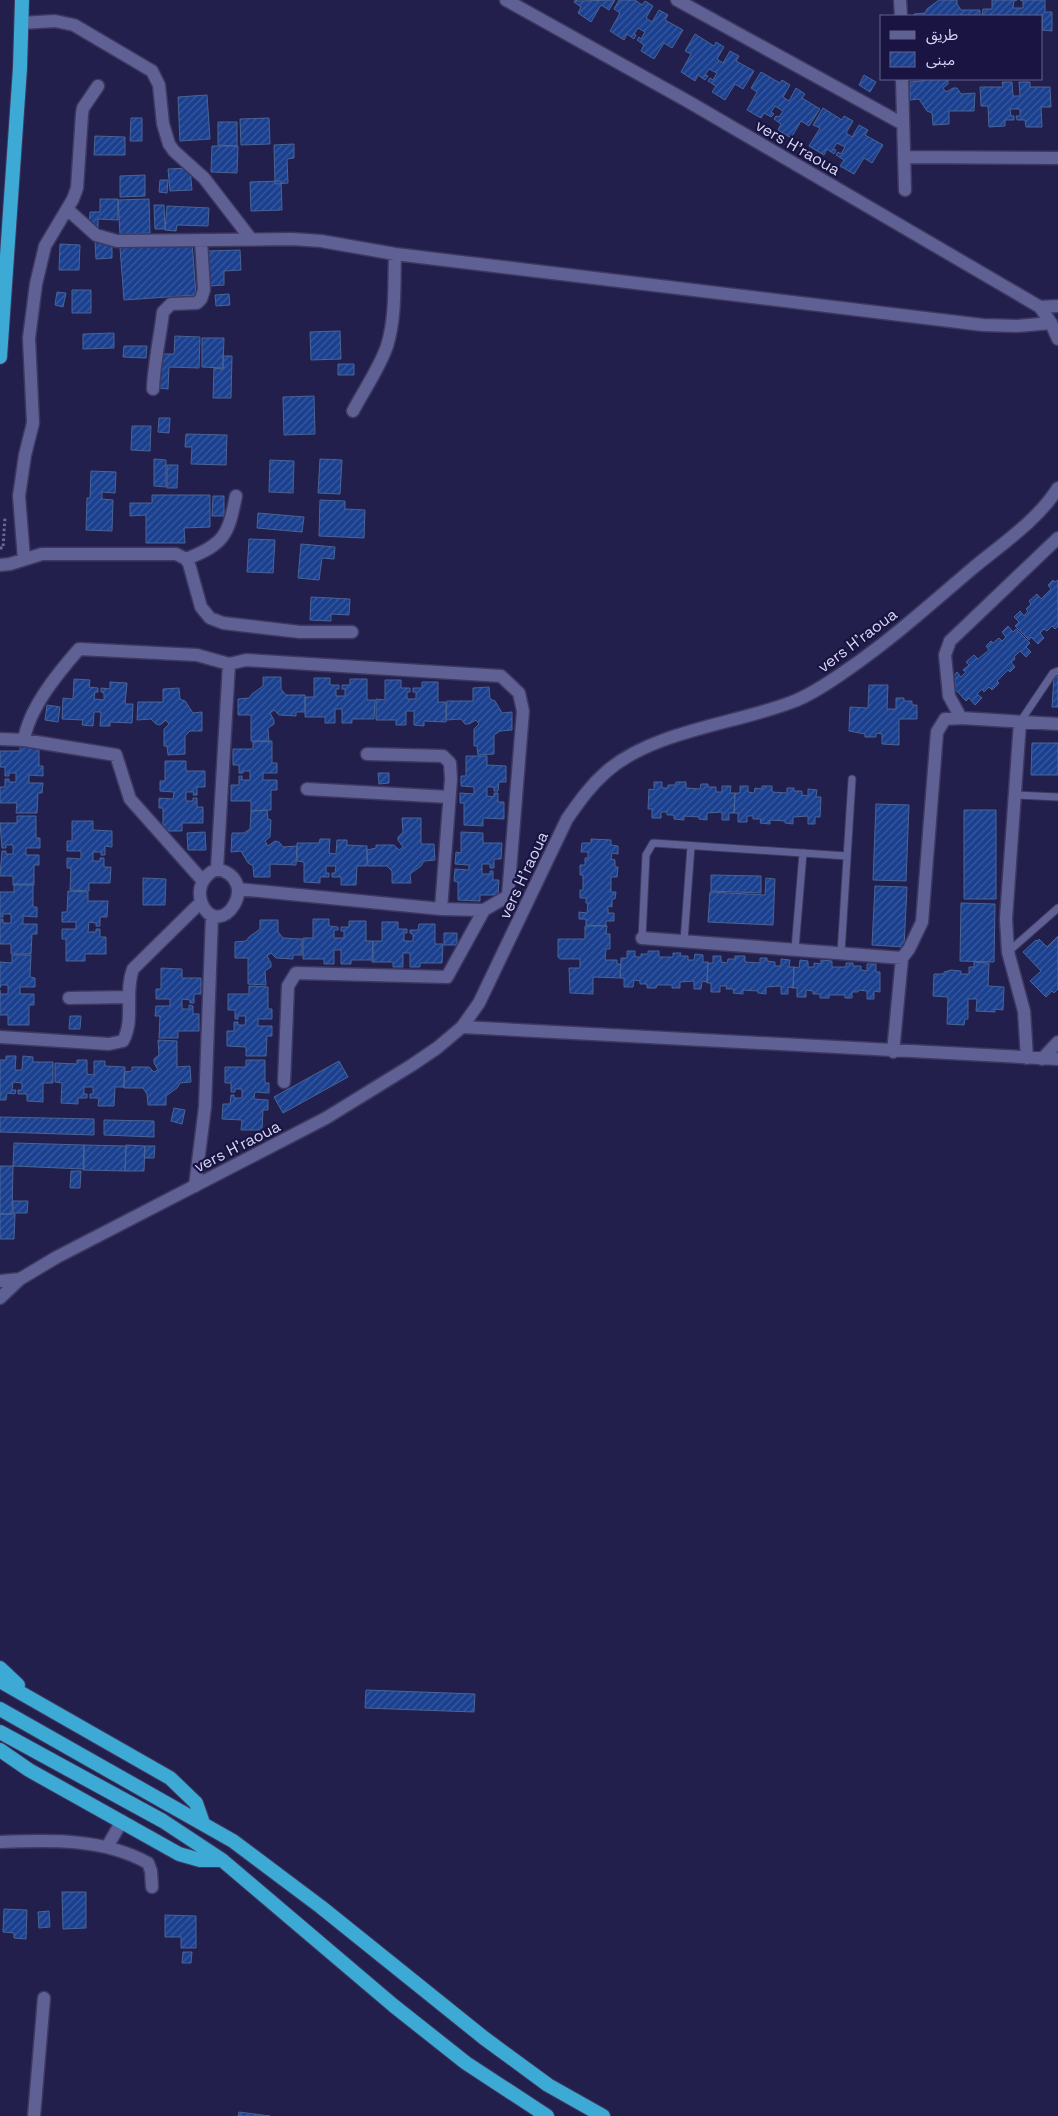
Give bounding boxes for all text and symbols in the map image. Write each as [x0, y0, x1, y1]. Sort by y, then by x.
legend [880, 15, 1043, 80]
text: طريق [926, 25, 958, 45]
text: مبنى [926, 50, 955, 69]
street label: vers H'raoua [752, 115, 844, 180]
street label: vers H'raoua [813, 604, 901, 677]
street label: vers H'raoua [494, 828, 553, 922]
street label: vers H'raoua [190, 1116, 284, 1177]

